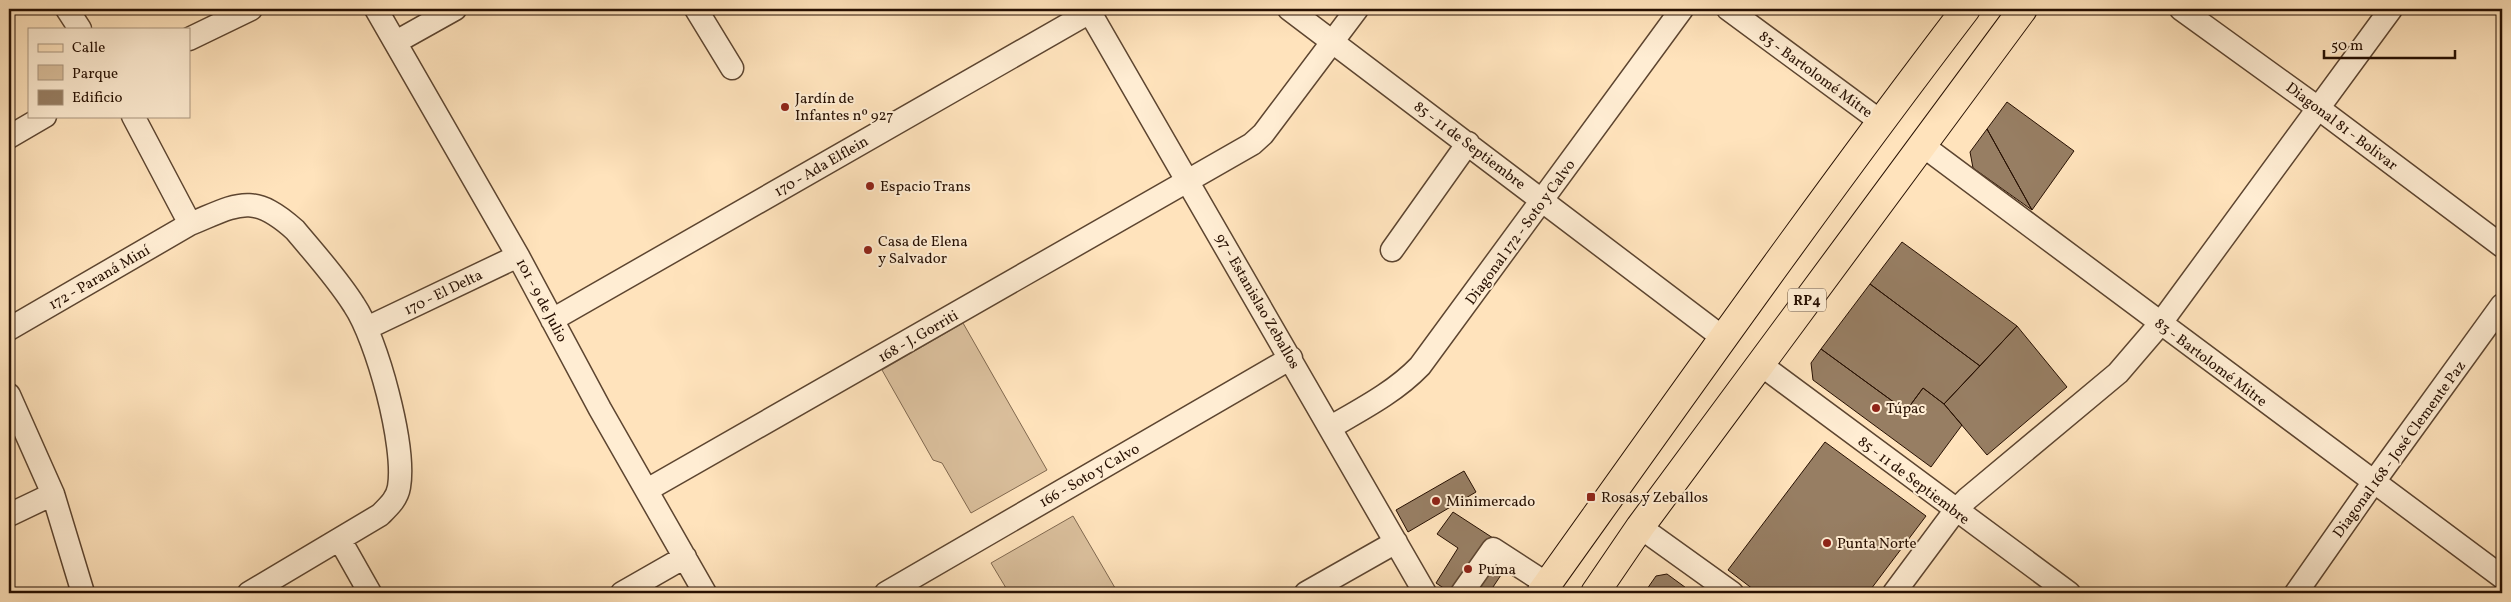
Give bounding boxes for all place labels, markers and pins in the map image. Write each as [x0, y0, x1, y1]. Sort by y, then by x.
place label: Jardín de Infantes nº 927 [795, 89, 893, 127]
marker: Jardín de Infantes nº 927 [779, 101, 791, 113]
place label: Espacio Trans [880, 177, 971, 198]
marker: Espacio Trans [864, 180, 876, 192]
place label: Casa de Elena y Salvador [878, 232, 968, 270]
marker: Casa de Elena y Salvador [862, 244, 874, 256]
place label: Túpac [1886, 399, 1926, 420]
marker: Túpac [1870, 402, 1882, 414]
place label: Rosas y Zeballos [1601, 488, 1708, 509]
marker: Rosas y Zeballos [1585, 491, 1597, 503]
place label: Minimercado [1446, 492, 1535, 513]
marker: Minimercado [1430, 495, 1442, 507]
place label: Punta Norte [1837, 534, 1917, 555]
marker: Punta Norte [1821, 537, 1833, 549]
place label: Puma [1478, 560, 1516, 581]
marker: Puma [1462, 563, 1474, 575]

